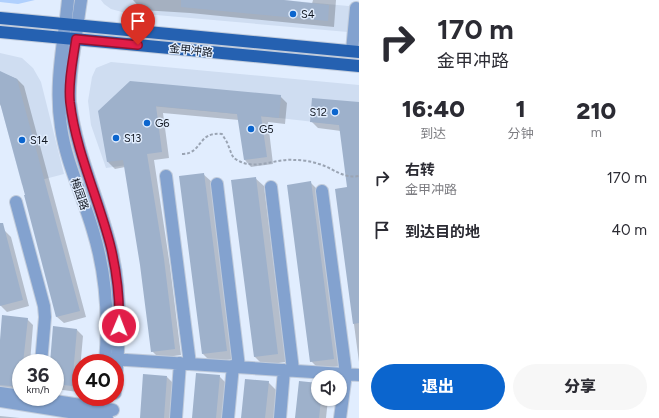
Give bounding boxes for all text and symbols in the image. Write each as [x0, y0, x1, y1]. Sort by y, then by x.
pin [121, 4, 155, 45]
place label: S4 [301, 8, 315, 21]
marker: S4 [288, 9, 298, 19]
icon: arrive [127, 10, 149, 32]
text: 170 m [437, 12, 514, 46]
icon: right [371, 16, 423, 68]
street label: 金甲冲路 [168, 42, 214, 59]
text: 金甲冲路 [437, 50, 509, 72]
text: 16:40 [402, 94, 465, 123]
text: 1 [515, 94, 526, 123]
text: 210 [576, 96, 616, 125]
place label: S12 [310, 106, 327, 119]
marker: S12 [330, 107, 340, 117]
place label: G6 [155, 117, 170, 130]
marker: G6 [142, 118, 152, 128]
place label: G5 [259, 123, 274, 136]
marker: G5 [246, 124, 256, 134]
text: m [591, 125, 602, 140]
text: 到达 [420, 126, 446, 141]
text: 分钟 [508, 126, 534, 141]
place label: S13 [124, 132, 141, 145]
marker: S13 [111, 133, 121, 143]
place label: S14 [30, 134, 48, 147]
marker: S14 [17, 135, 27, 145]
text: 右转 [405, 161, 435, 179]
icon: right [371, 167, 393, 189]
text: 170 m [607, 169, 647, 187]
street label: 梅园路 [68, 176, 91, 212]
text: 金甲冲路 [405, 182, 457, 197]
icon: arrive [371, 219, 393, 241]
text: 40 m [612, 221, 647, 239]
text: 到达目的地 [405, 223, 480, 241]
position arrow [98, 305, 140, 347]
speed limit sign: 40 [72, 354, 124, 406]
text: 36 [27, 363, 49, 387]
button: 退出 [371, 364, 505, 410]
button: 分享 [513, 364, 647, 410]
map controls [311, 370, 347, 406]
button: sound [311, 370, 347, 406]
text: km/h [27, 383, 49, 396]

